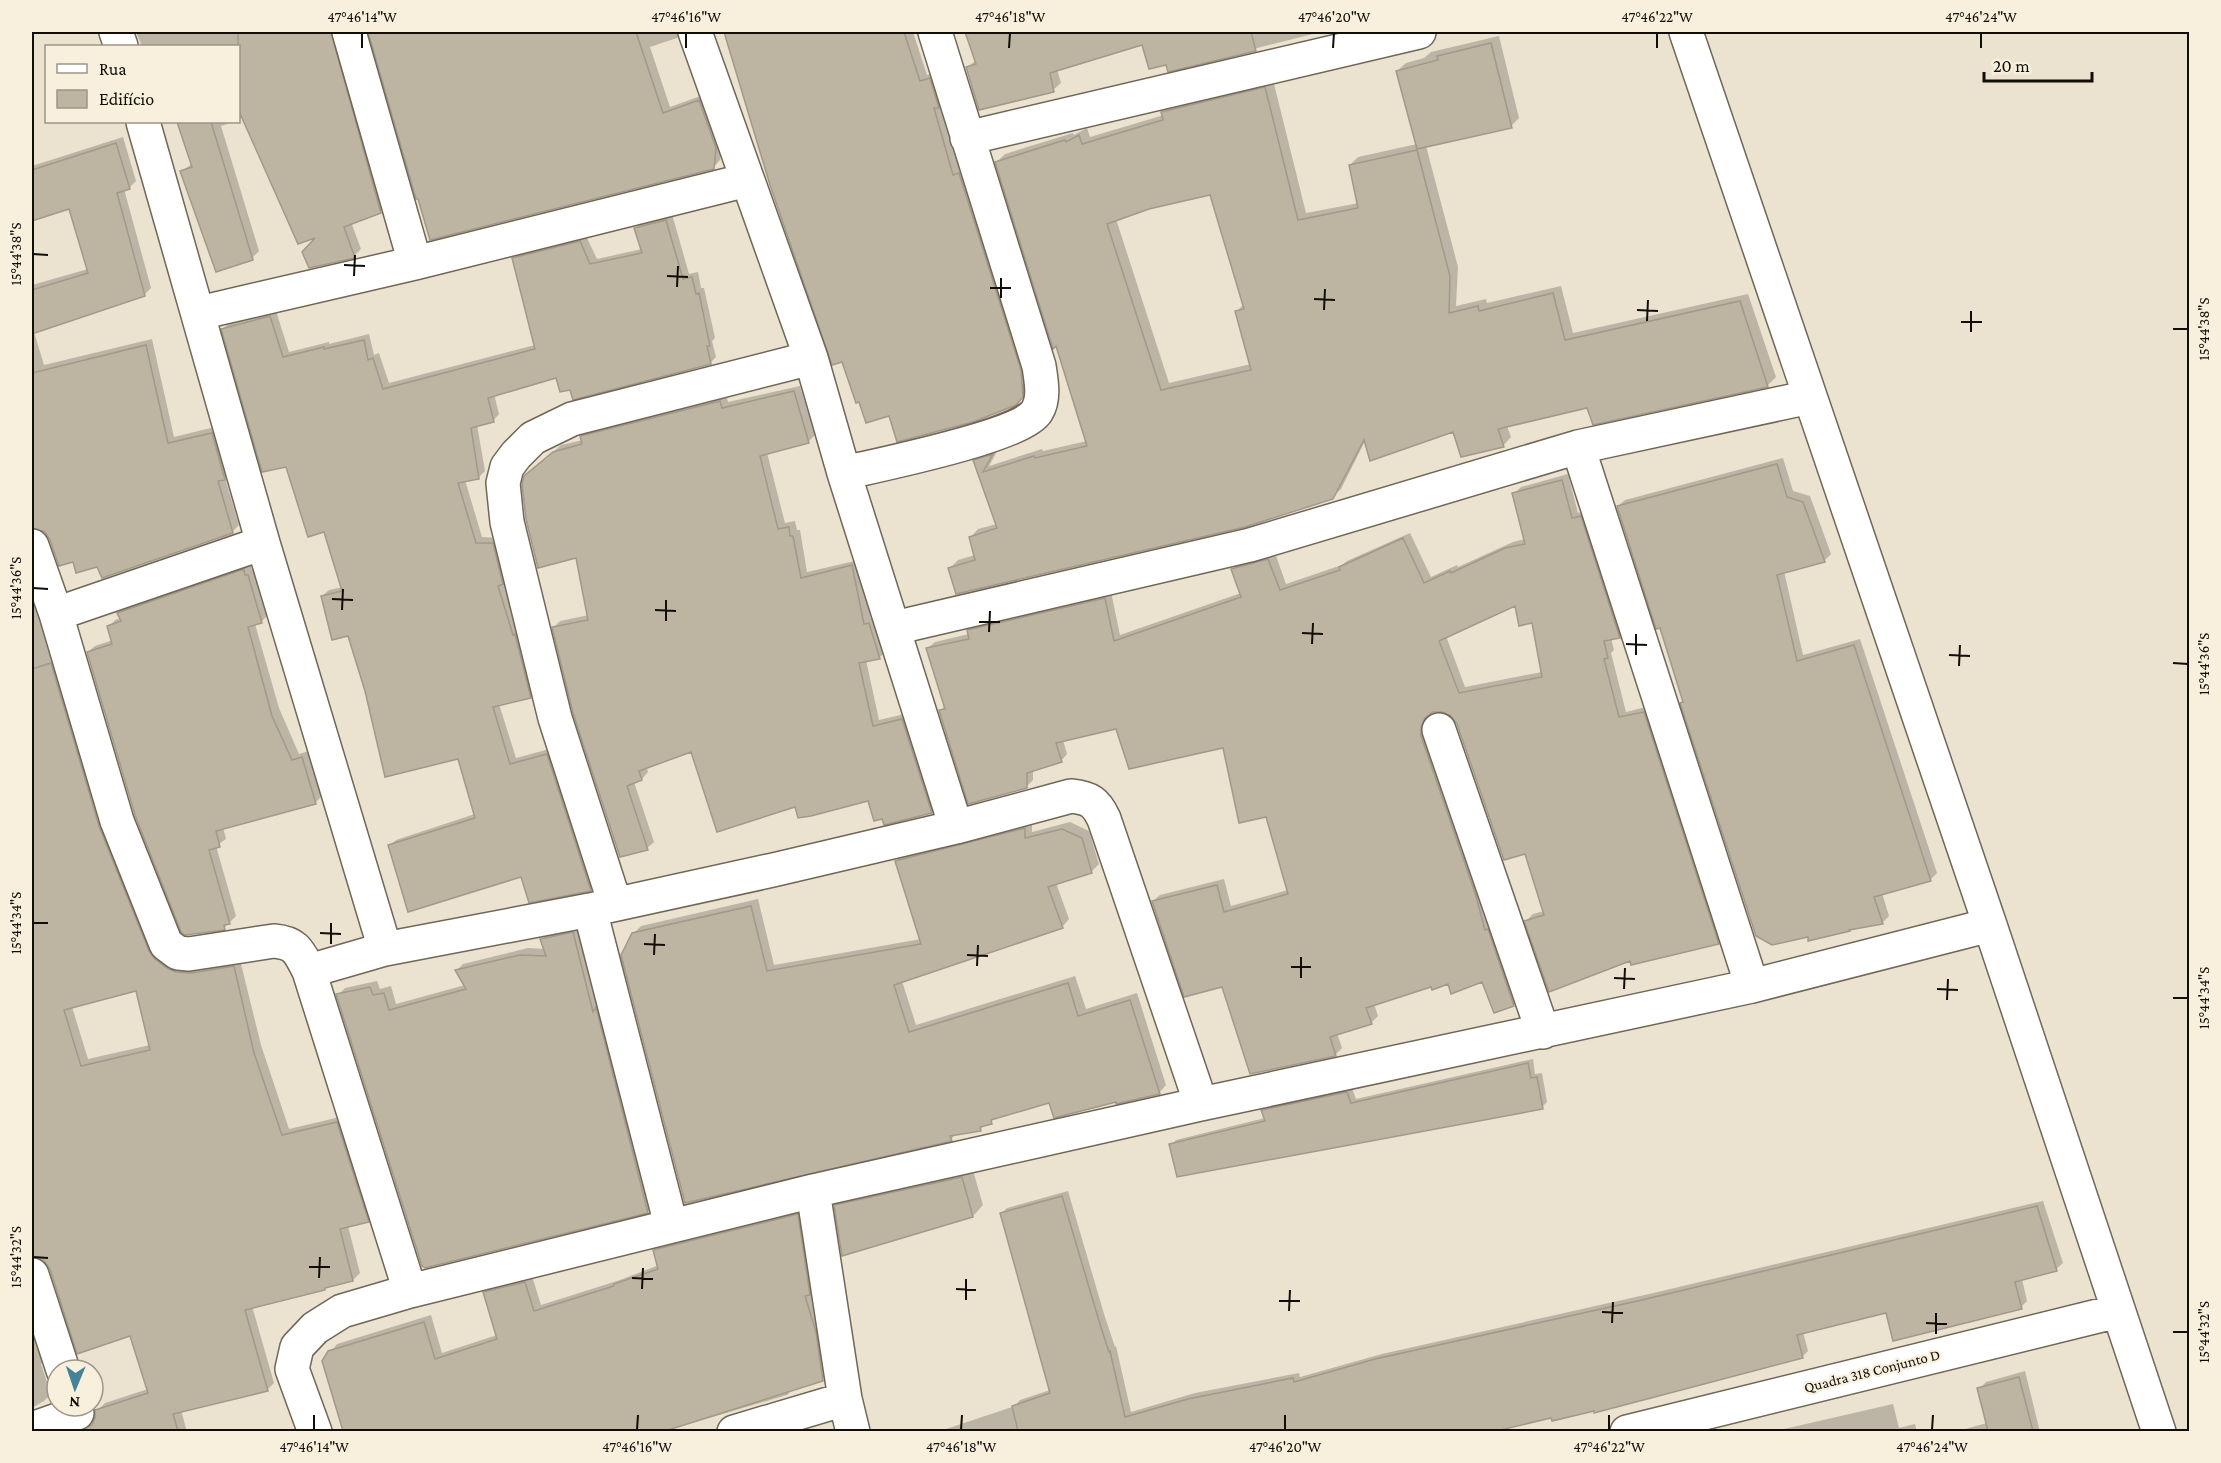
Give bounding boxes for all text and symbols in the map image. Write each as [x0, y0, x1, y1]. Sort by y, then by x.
text: 47°46'14"W [327, 9, 397, 25]
text: 47°46'16"W [651, 9, 721, 25]
text: 47°46'18"W [975, 9, 1045, 25]
text: 47°46'20"W [1298, 9, 1371, 25]
text: 47°46'22"W [1621, 9, 1693, 25]
text: 47°46'24"W [1945, 9, 2017, 25]
legend [45, 45, 240, 123]
scale bar [1984, 45, 2092, 83]
text: 20 m [1993, 56, 2030, 76]
text: Rua [99, 59, 127, 79]
text: Edifício [99, 89, 154, 109]
text: 15°44'38"S [8, 223, 24, 286]
text: 15°44'38"S [2196, 298, 2212, 361]
text: 15°44'36"S [8, 557, 24, 619]
text: 15°44'36"S [2196, 633, 2212, 695]
text: 15°44'34"S [8, 892, 24, 954]
text: 15°44'34"S [2196, 967, 2212, 1029]
text: 15°44'32"S [8, 1226, 24, 1288]
text: 15°44'32"S [2196, 1301, 2212, 1363]
street label: Quadra 318 Conjunto D [1802, 1346, 1942, 1397]
north arrow [45, 1358, 105, 1418]
text: N [69, 1394, 80, 1411]
text: 47°46'14"W [279, 1439, 349, 1455]
text: 47°46'16"W [602, 1439, 672, 1455]
text: 47°46'18"W [926, 1439, 996, 1455]
text: 47°46'20"W [1249, 1439, 1322, 1455]
text: 47°46'22"W [1573, 1439, 1645, 1455]
text: 47°46'24"W [1896, 1439, 1968, 1455]

